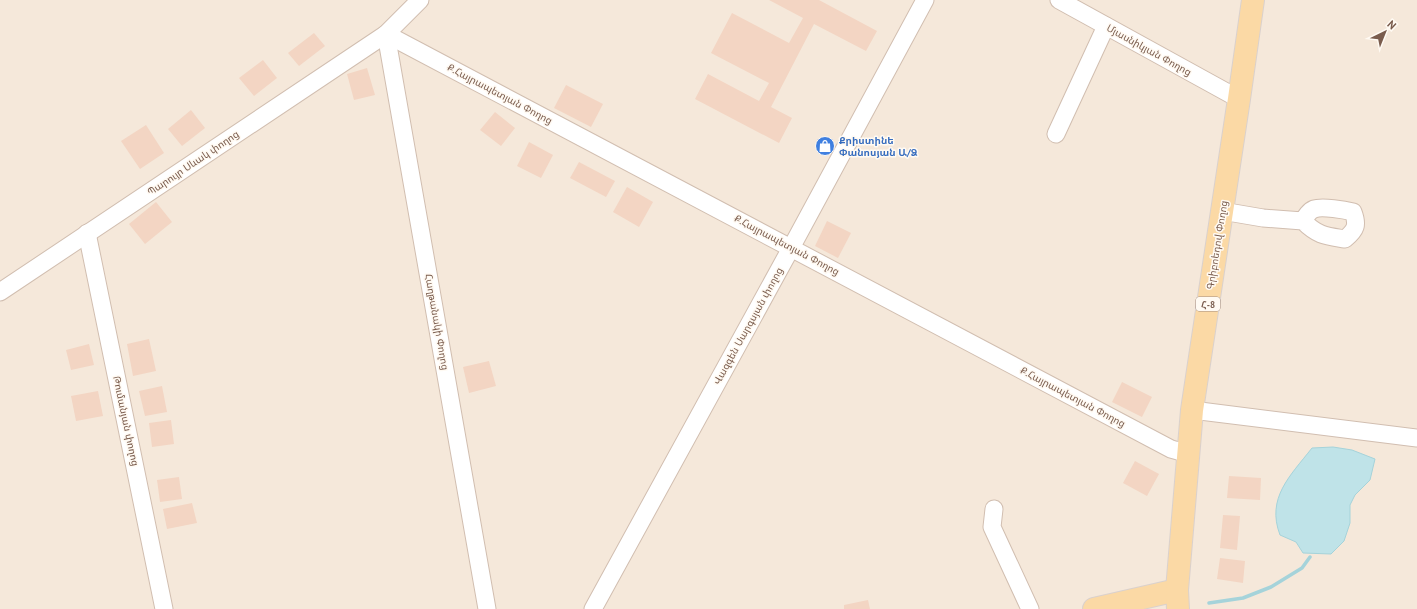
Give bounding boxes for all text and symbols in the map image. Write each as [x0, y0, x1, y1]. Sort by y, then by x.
north arrow [1365, 12, 1405, 52]
text: N [1384, 17, 1399, 32]
street label: Մյասնիկյան Փողոց [1104, 21, 1194, 79]
street label: Ք.Հայրապետյան Փողոց [445, 61, 555, 127]
street label: Պարույր Սևակ փողոց [145, 127, 241, 199]
place label: Քրիստինե Փանոսյան Ա/Ձ [839, 134, 918, 159]
shop icon: Քրիստինե Փանոսյան Ա/Ձ [814, 135, 836, 157]
street label: Գրիբոեդով Փողոց [1204, 199, 1230, 291]
street label: Ք.Հայրապետյան Փողոց [732, 212, 842, 278]
street label: Վազգեն Սարգսյան փողոց [710, 265, 786, 387]
street label: Հաղթանակի Փողոց [422, 273, 452, 371]
road number: Հ-8 [1196, 297, 1220, 311]
street label: Ք.Հայրապետյան Փողոց [1018, 364, 1128, 430]
street label: Թումանյան փողոց [110, 375, 142, 467]

